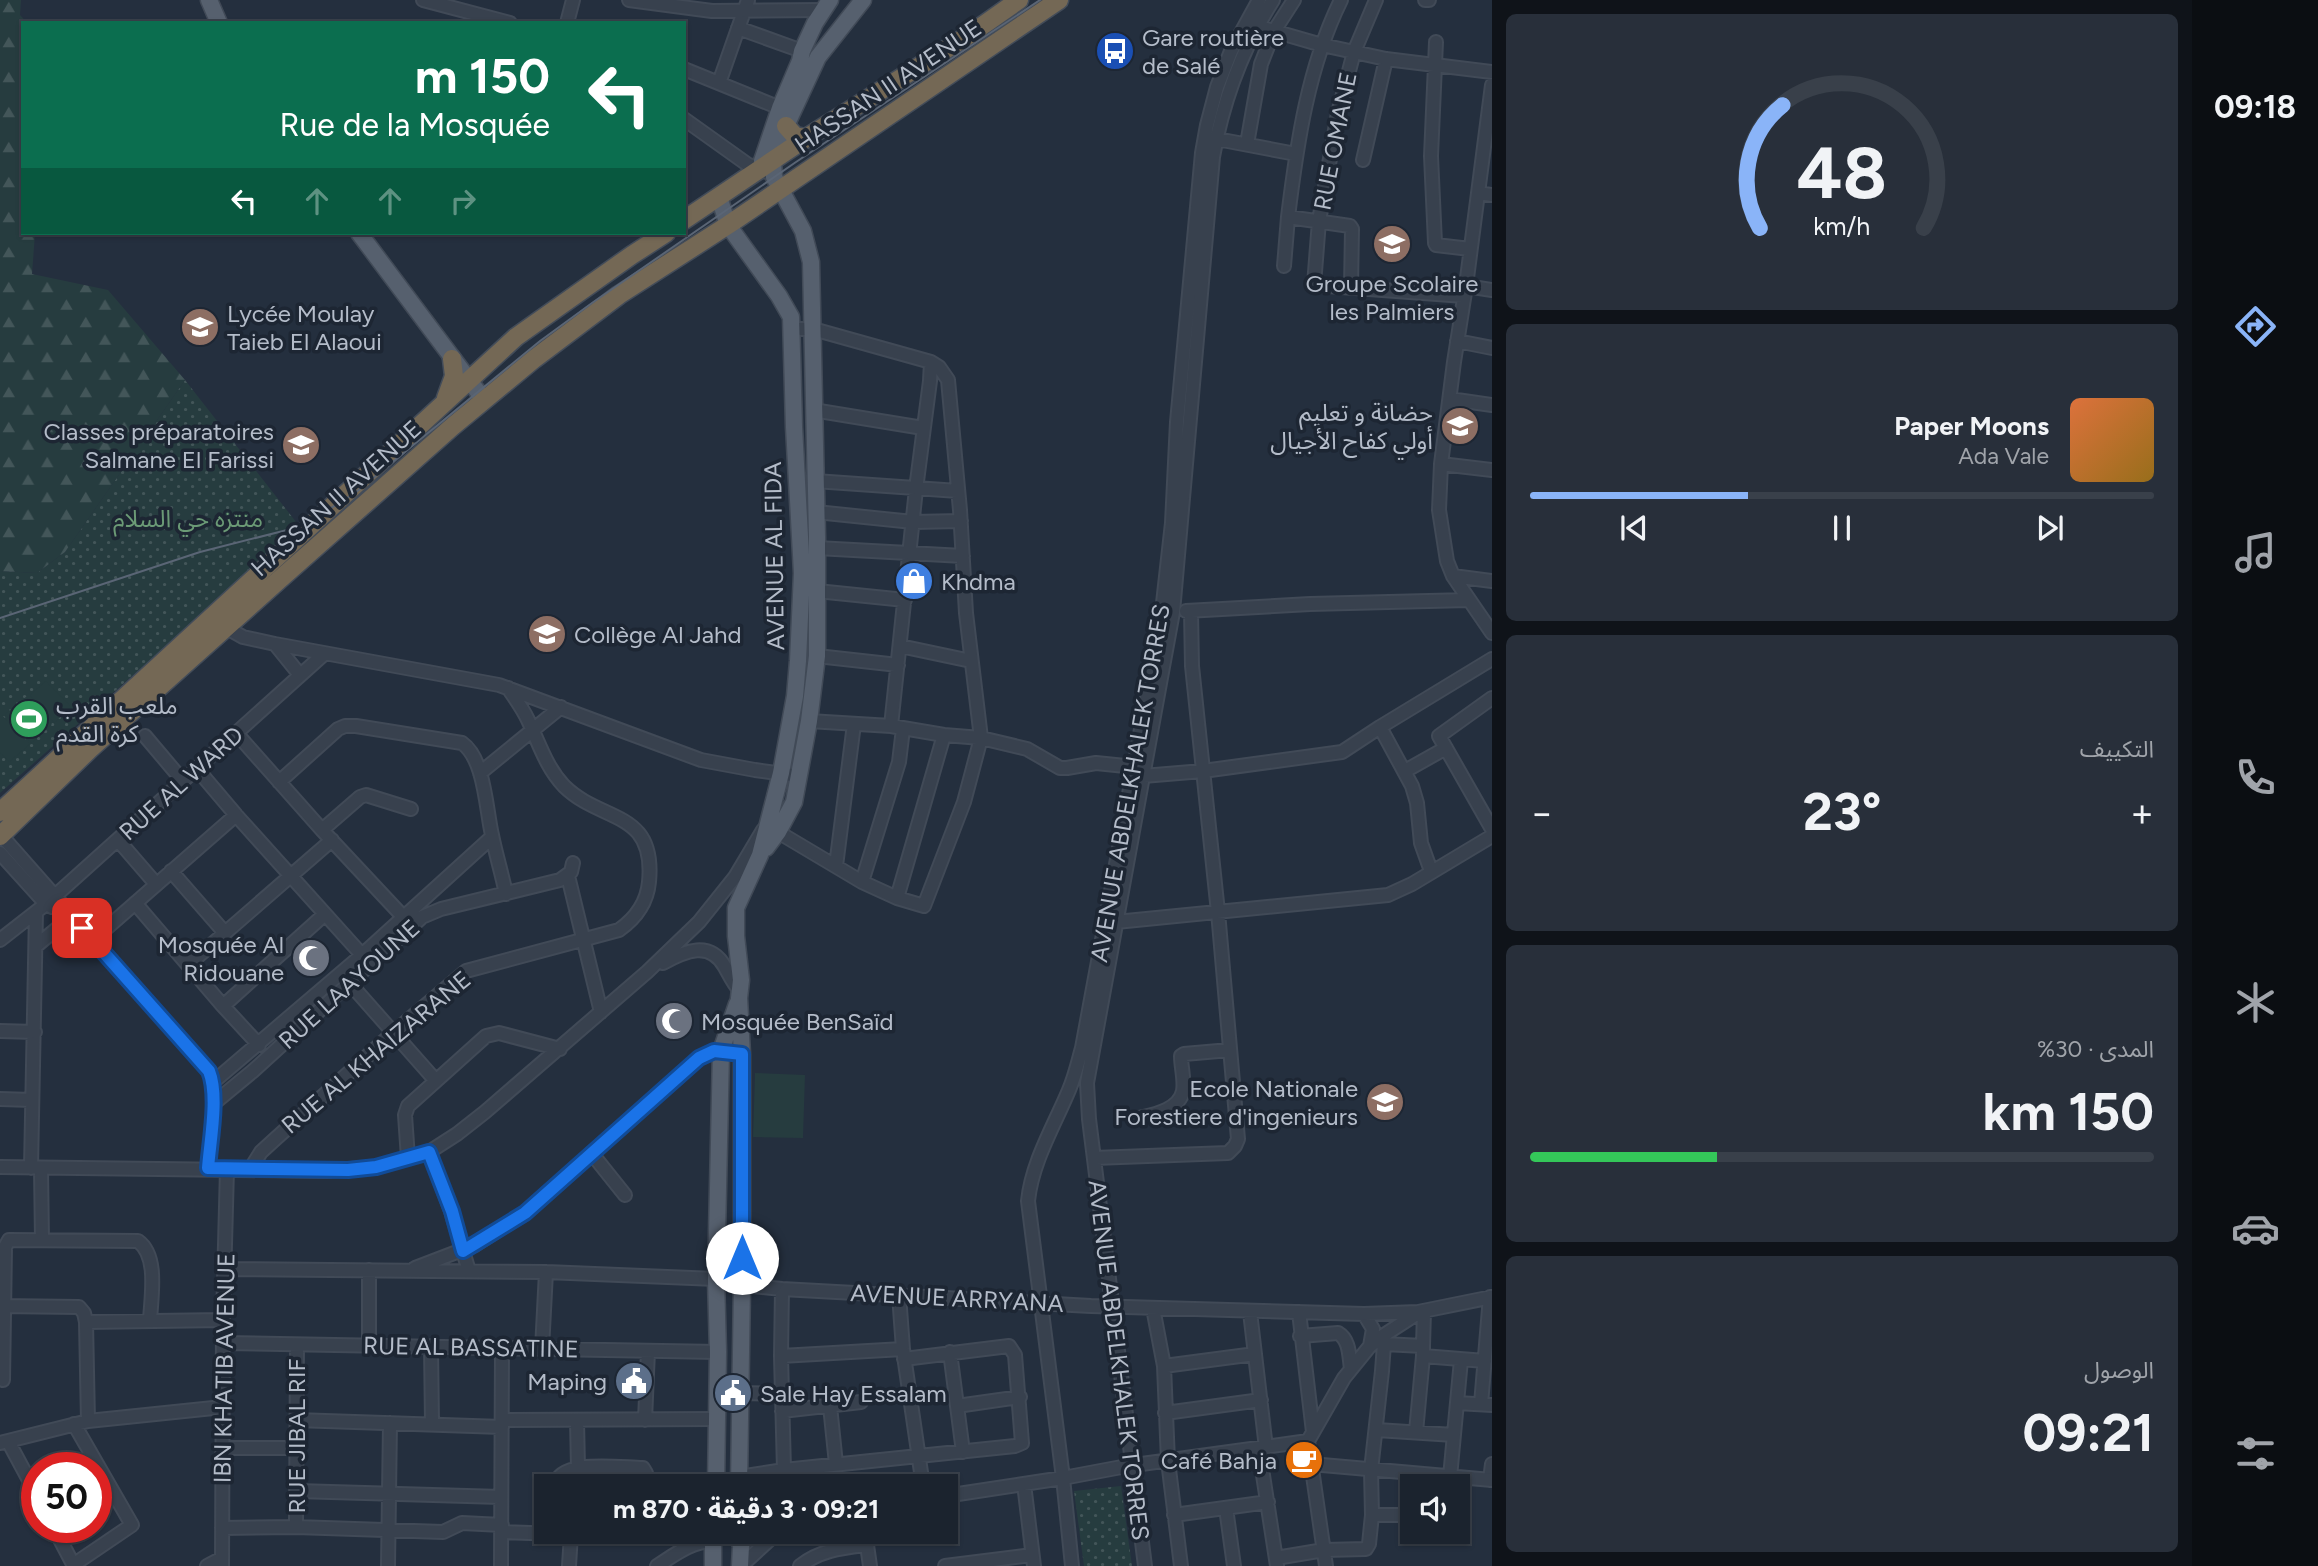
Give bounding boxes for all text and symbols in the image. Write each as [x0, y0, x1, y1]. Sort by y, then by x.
street label: HASSAN II AVENUE [789, 13, 987, 159]
place label: Gare routière de Salé [1142, 23, 1284, 80]
bus stop icon: Gare routière de Salé [1094, 30, 1136, 72]
text: 150 m [415, 46, 550, 105]
icon: left [574, 49, 665, 140]
street label: RUE OMANE [1307, 69, 1363, 213]
text: 09:18 [2214, 88, 2296, 126]
text: Rue de la Mosquée [279, 106, 550, 144]
text: 48 [1797, 130, 1887, 217]
icon: left [225, 182, 263, 220]
icon: ahead [298, 182, 336, 220]
icon: ahead [371, 182, 409, 220]
icon: right [444, 182, 482, 220]
text: km/h [1813, 211, 1871, 241]
school or university icon: Groupe Scolaire les Palmiers [1371, 223, 1413, 265]
place label: Groupe Scolaire les Palmiers [1306, 269, 1478, 326]
place label: Lycée Moulay Taieb El Alaoui [227, 299, 382, 356]
icon: directions [2231, 302, 2280, 351]
school or university icon: Lycée Moulay Taieb El Alaoui [179, 306, 221, 348]
place label: حضانة و تعليم أولي كفاح الأجيال [1270, 398, 1433, 459]
school or university icon: حضانة و تعليم أولي كفاح الأجيال [1439, 405, 1481, 447]
text: Paper Moons [1894, 410, 2049, 442]
street label: HASSAN II AVENUE [245, 414, 427, 582]
place label: Classes préparatoires Salmane El Farissi [44, 417, 274, 474]
school or university icon: Classes préparatoires Salmane El Farissi [280, 424, 322, 466]
text: Ada Vale [1958, 442, 2049, 470]
street label: AVENUE AL FIDA [758, 461, 790, 651]
park label: منتزه حي السلام [113, 504, 263, 537]
icon: previous [1615, 509, 1653, 547]
icon: pause [1823, 509, 1861, 547]
icon: next [2031, 509, 2069, 547]
icon: music [2231, 528, 2280, 577]
shop icon: Khdma [893, 560, 935, 602]
place label: Khdma [941, 567, 1016, 596]
street label: AVENUE ABDELKHALEK TORRES [1084, 602, 1176, 964]
school or university icon: Collège Al Jahd [526, 613, 568, 655]
place label: Collège Al Jahd [574, 620, 742, 649]
place label: ملعب القرب كرة القدم [56, 691, 178, 752]
sports icon: ملعب القرب كرة القدم [8, 698, 50, 740]
street label: RUE AL WARD [113, 720, 249, 846]
text: التكييف [2080, 735, 2154, 763]
icon: phone [2231, 753, 2280, 802]
text: 23° [1803, 781, 1881, 843]
text: − [1530, 790, 1554, 836]
text: + [2130, 790, 2154, 836]
pin [52, 898, 112, 958]
icon: arrive [63, 909, 101, 947]
street label: RUE LAAYOUNE [273, 913, 425, 1055]
place label: Mosquée Al Ridouane [158, 930, 284, 987]
mosque icon: Mosquée Al Ridouane [290, 937, 332, 979]
street label: RUE AL KHAIZARANE [276, 964, 476, 1140]
icon: climate [2231, 978, 2280, 1027]
mosque icon: Mosquée BenSaïd [653, 1000, 695, 1042]
place label: Mosquée BenSaïd [701, 1007, 894, 1036]
text: المدى · 30% [2037, 1035, 2154, 1063]
place label: Ecole Nationale Forestiere d'ingenieurs [1114, 1074, 1358, 1131]
school or university icon: Ecole Nationale Forestiere d'ingenieurs [1364, 1081, 1406, 1123]
text: 150 km [1982, 1081, 2154, 1143]
street label: AVENUE ABDELKHALEK TORRES [1082, 1178, 1156, 1542]
icon: car [2231, 1204, 2280, 1253]
position arrow [705, 1221, 779, 1295]
street label: IBN KHATIB AVENUE [207, 1253, 241, 1483]
street label: AVENUE ARRYANA [850, 1278, 1065, 1318]
street label: RUE AL BASSATINE [363, 1331, 579, 1363]
text: الوصول [2084, 1356, 2154, 1384]
street label: RUE JIBAL RIF [282, 1359, 311, 1513]
public building icon: Maping [613, 1360, 655, 1402]
place label: Maping [527, 1367, 607, 1396]
public building icon: Sale Hay Essalam [712, 1372, 754, 1414]
place label: Sale Hay Essalam [760, 1379, 947, 1408]
text: 09:21 [2022, 1402, 2154, 1464]
icon: filters [2231, 1429, 2280, 1478]
cafe icon: Café Bahja [1283, 1439, 1325, 1481]
place label: Café Bahja [1161, 1446, 1277, 1475]
speed limit sign: 50 [21, 1452, 112, 1543]
map controls [1400, 1474, 1470, 1544]
button: sound [1400, 1474, 1470, 1544]
text: 09:21 · 3 دقيقة · 870 m [613, 1493, 879, 1525]

